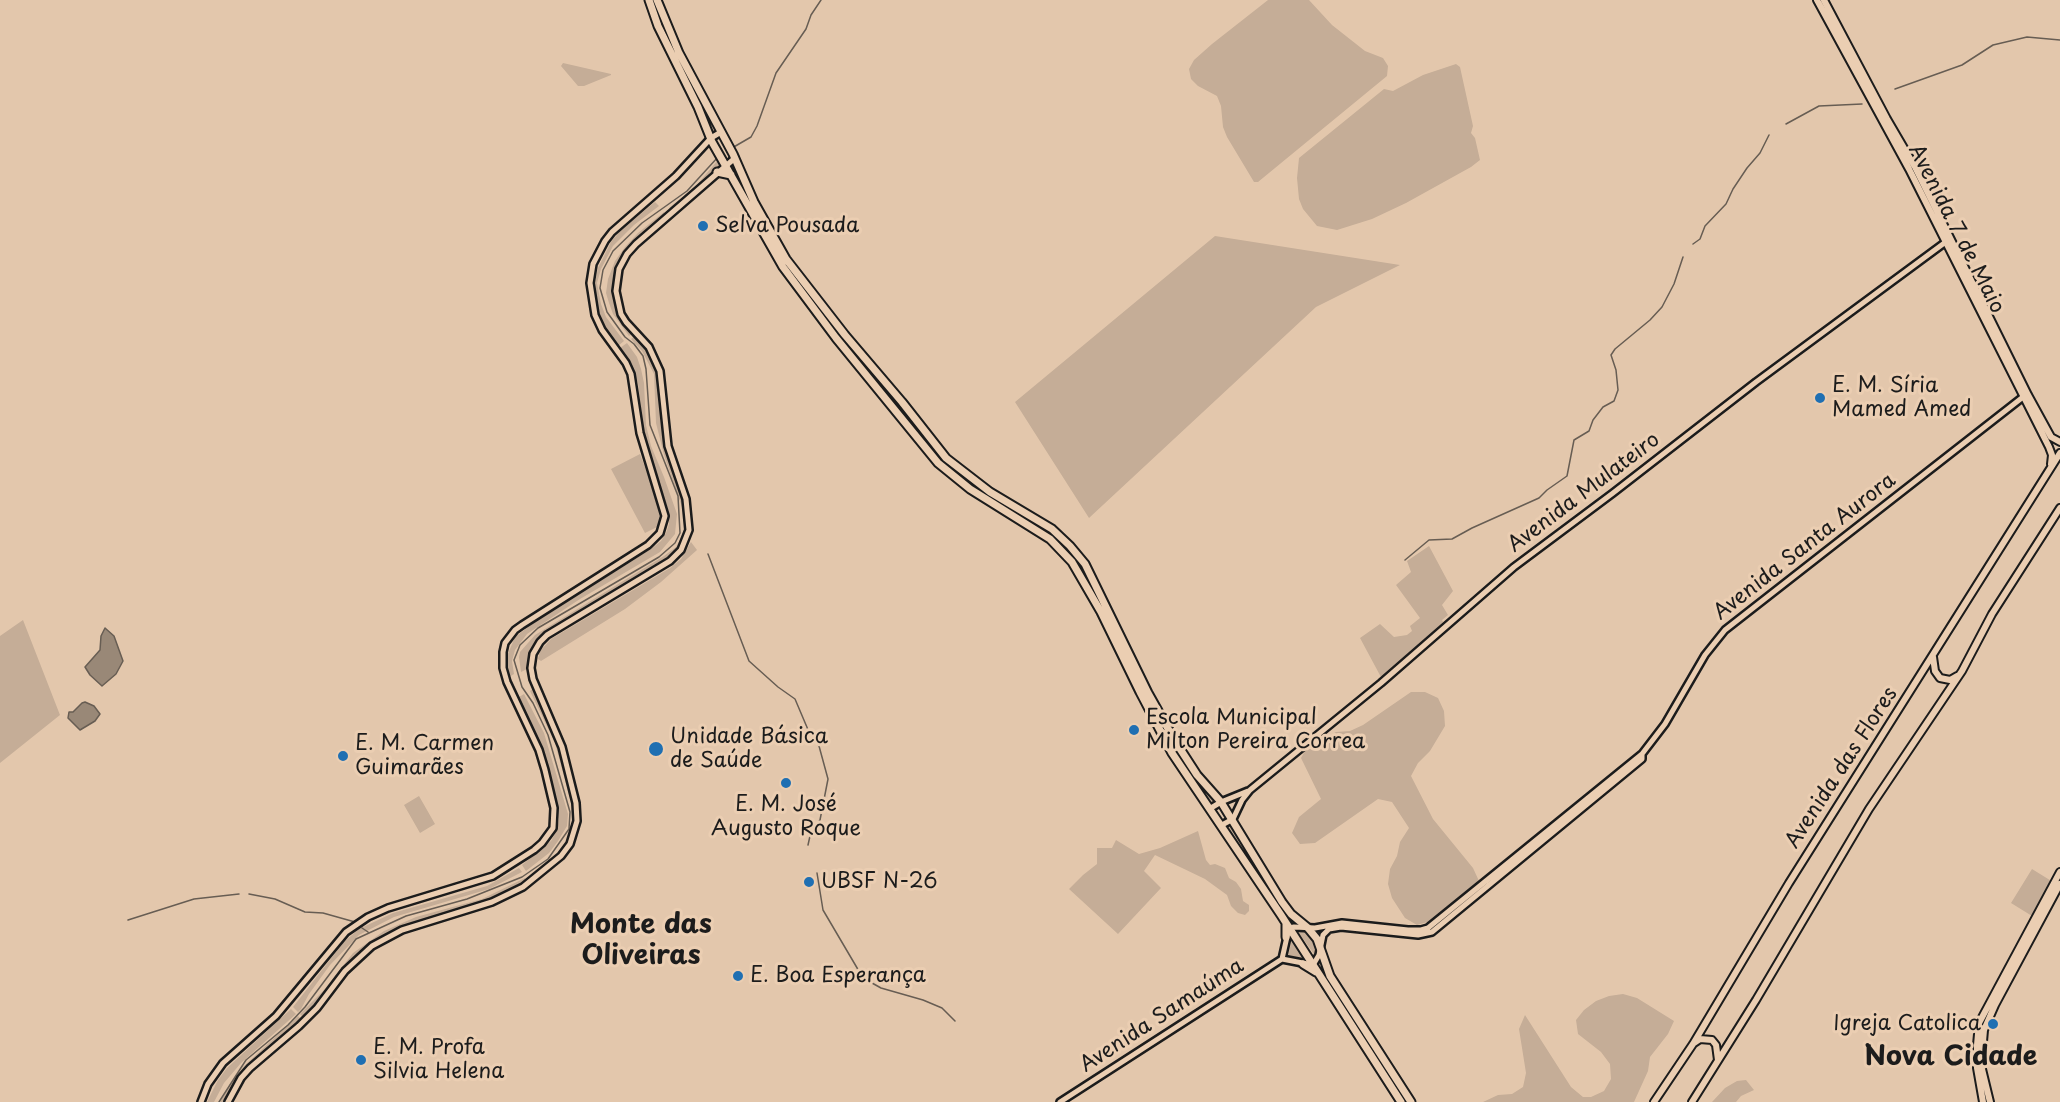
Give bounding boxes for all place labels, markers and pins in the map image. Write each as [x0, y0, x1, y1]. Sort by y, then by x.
place label: Selva Pousada [715, 213, 859, 239]
marker: Selva Pousada [696, 219, 710, 233]
place label: E. M. Síria Mamed Amed [1832, 373, 1971, 423]
marker: E. M. Síria Mamed Amed [1813, 391, 1827, 405]
place label: Escola Municipal Milton Pereira Correa [1146, 705, 1365, 755]
marker: Escola Municipal Milton Pereira Correa [1127, 723, 1141, 737]
place label: Unidade Básica de Saúde [670, 724, 828, 774]
place label: E. M. Carmen Guimarães [355, 731, 494, 781]
marker: Unidade Básica de Saúde [647, 740, 665, 758]
marker: E. M. Carmen Guimarães [336, 749, 350, 763]
marker: E. M. José Augusto Roque [779, 776, 793, 790]
place label: E. M. José Augusto Roque [711, 792, 861, 842]
place label: UBSF N-26 [821, 869, 937, 895]
marker: UBSF N-26 [802, 875, 816, 889]
place label: E. Boa Esperança [750, 963, 926, 989]
marker: E. Boa Esperança [731, 969, 745, 983]
place label: Igreja Catolica [1833, 1011, 1981, 1037]
marker: Igreja Catolica [1986, 1017, 2000, 1031]
place label: E. M. Profa Silvia Helena [373, 1035, 504, 1085]
marker: E. M. Profa Silvia Helena [354, 1053, 368, 1067]

